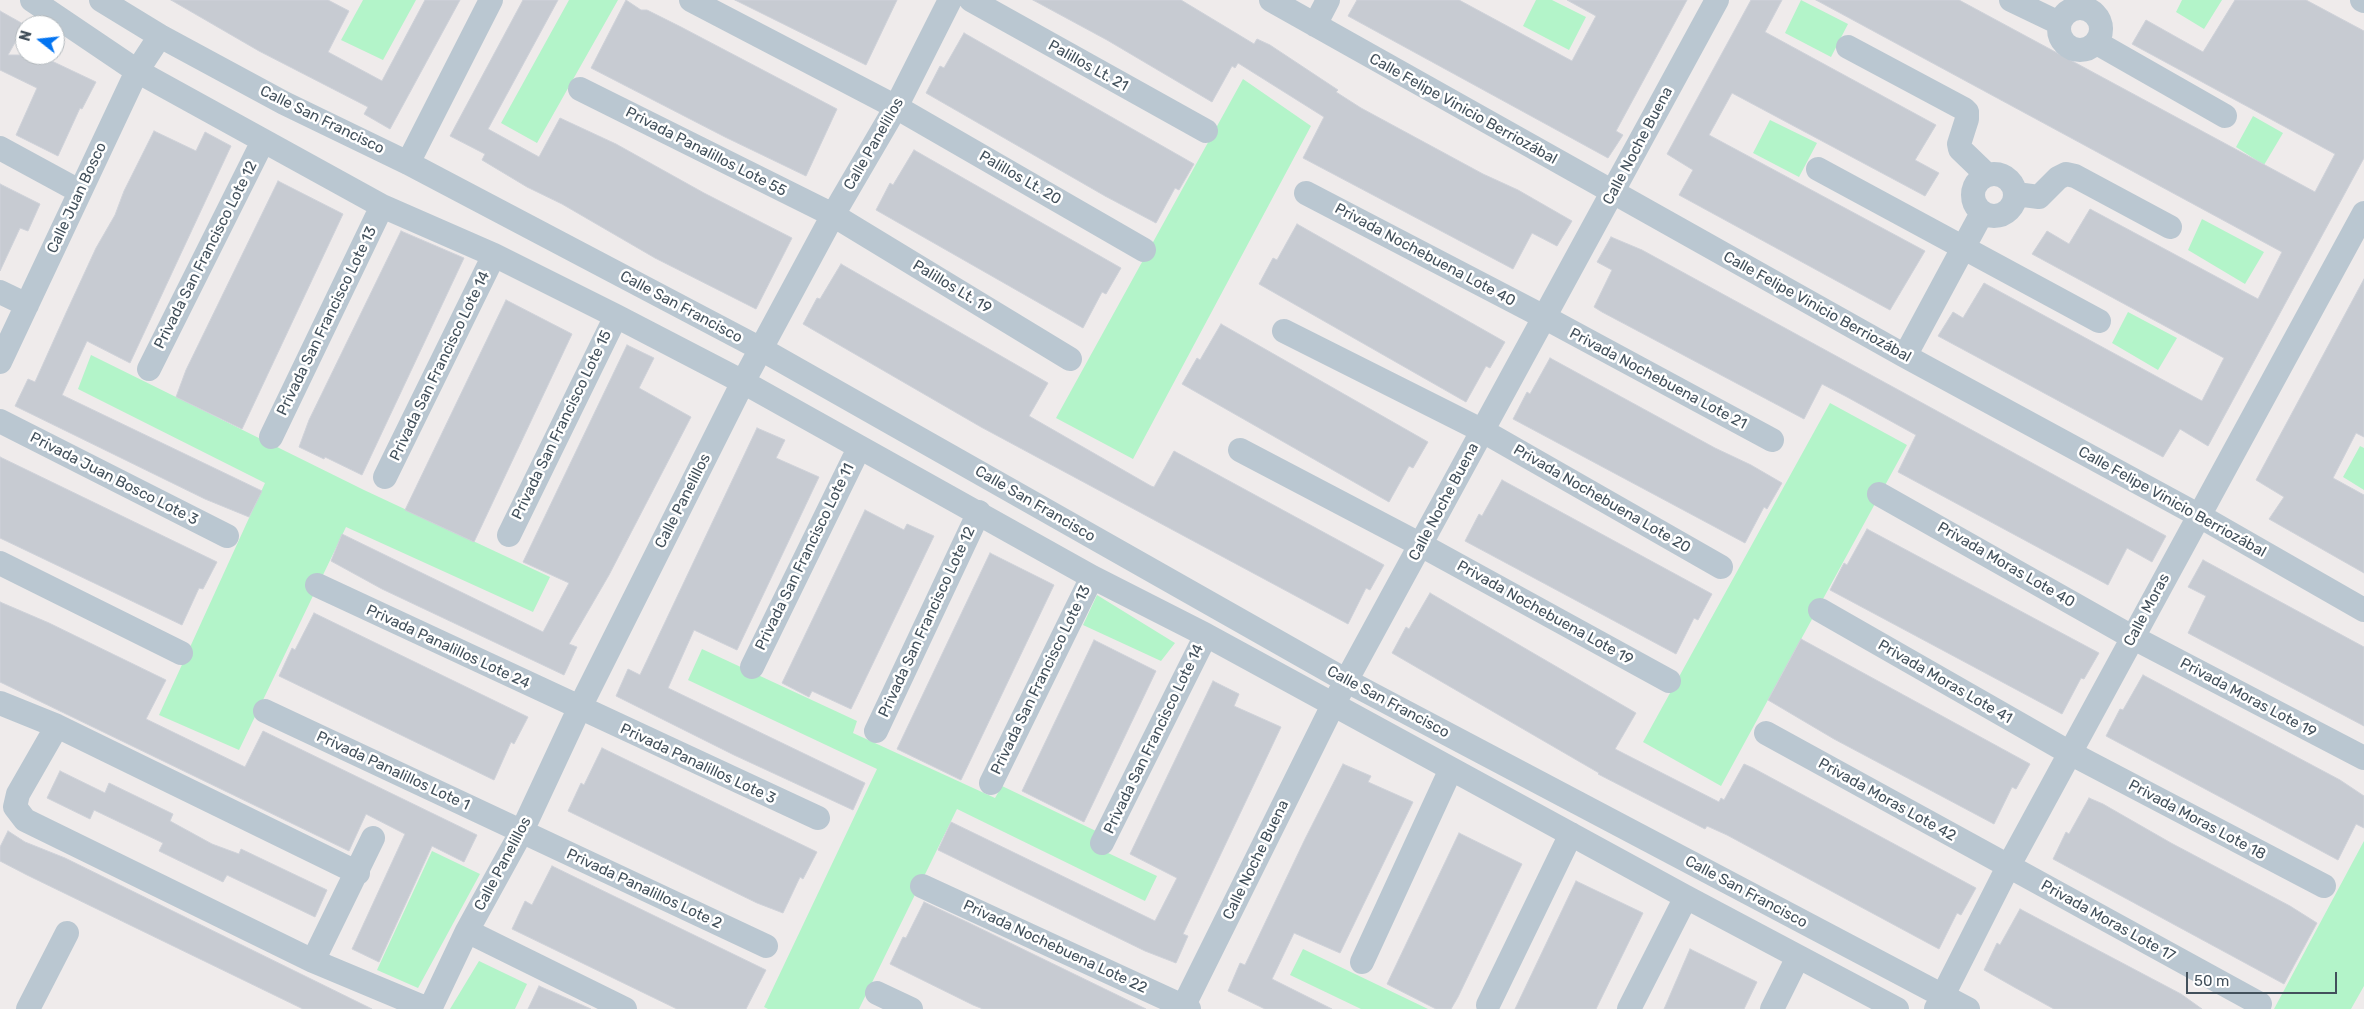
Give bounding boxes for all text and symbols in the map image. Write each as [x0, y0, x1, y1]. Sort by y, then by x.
north arrow [15, 15, 65, 65]
text: N [16, 29, 36, 43]
street label: Palillos Lt. 21 [1045, 37, 1131, 95]
street label: Calle Felipe Vinicio Berriozábal [1366, 50, 1560, 168]
street label: Calle San Francisco [257, 82, 387, 158]
street label: Calle Noche Buena [1599, 84, 1677, 208]
street label: Calle Panelillos [840, 95, 908, 193]
street label: Privada Panalillos Lote 55 [622, 103, 790, 201]
street label: Calle Juan Bosco [43, 140, 111, 256]
street label: Palillos Lt. 20 [976, 147, 1064, 209]
street label: Privada San Francisco Lote 12 [151, 158, 261, 352]
street label: Privada Nochebuena Lote 40 [1332, 200, 1518, 310]
street label: Privada San Francisco Lote 13 [273, 223, 381, 419]
street label: Calle Felipe Vinicio Berriozábal [1720, 248, 1914, 366]
street label: Palillos Lt. 19 [909, 256, 995, 318]
street label: Calle San Francisco [617, 267, 745, 347]
street label: Privada San Francisco Lote 14 [386, 268, 494, 464]
street label: Privada Nochebuena Lote 21 [1566, 324, 1750, 434]
street label: Privada San Francisco Lote 15 [508, 327, 616, 523]
street label: Privada Juan Bosco Lote 3 [27, 429, 201, 529]
street label: Calle Noche Buena [1405, 440, 1483, 564]
street label: Privada Nochebuena Lote 20 [1510, 441, 1694, 557]
street label: Calle Felipe Vinicio Berriozábal [2075, 443, 2269, 561]
street label: Calle Panelillos [651, 451, 715, 551]
street label: Privada San Francisco Lote 11 [752, 461, 858, 653]
street label: Calle San Francisco [972, 462, 1098, 546]
street label: Privada Moras Lote 40 [1934, 518, 2078, 612]
street label: Privada San Francisco Lote 12 [875, 524, 979, 720]
street label: Privada Nochebuena Lote 19 [1454, 557, 1636, 669]
street label: Calle Moras [2120, 571, 2174, 649]
street label: Privada San Francisco Lote 13 [987, 582, 1095, 778]
street label: Privada Panalillos Lote 24 [363, 601, 533, 693]
street label: Privada Moras Lote 41 [1875, 636, 2015, 728]
street label: Privada San Francisco Lote 14 [1100, 641, 1208, 837]
street label: Privada Moras Lote 19 [2177, 654, 2319, 742]
street label: Calle San Francisco [1324, 662, 1452, 742]
street label: Privada Panalillos Lote 3 [617, 720, 779, 808]
street label: Privada Panalillos Lote 1 [314, 728, 472, 814]
street label: Privada Moras Lote 42 [1815, 755, 1959, 845]
street label: Privada Moras Lote 18 [2125, 776, 2269, 864]
street label: Calle Noche Buena [1219, 797, 1293, 923]
street label: Calle Panelillos [471, 814, 535, 914]
street label: Privada Panalillos Lote 2 [563, 845, 725, 933]
street label: Calle San Francisco [1682, 852, 1810, 932]
street label: Privada Moras Lote 17 [2038, 877, 2178, 965]
street label: Privada Nochebuena Lote 22 [960, 896, 1150, 998]
scale bar [2189, 962, 2340, 994]
text: 50 m [2194, 972, 2229, 990]

